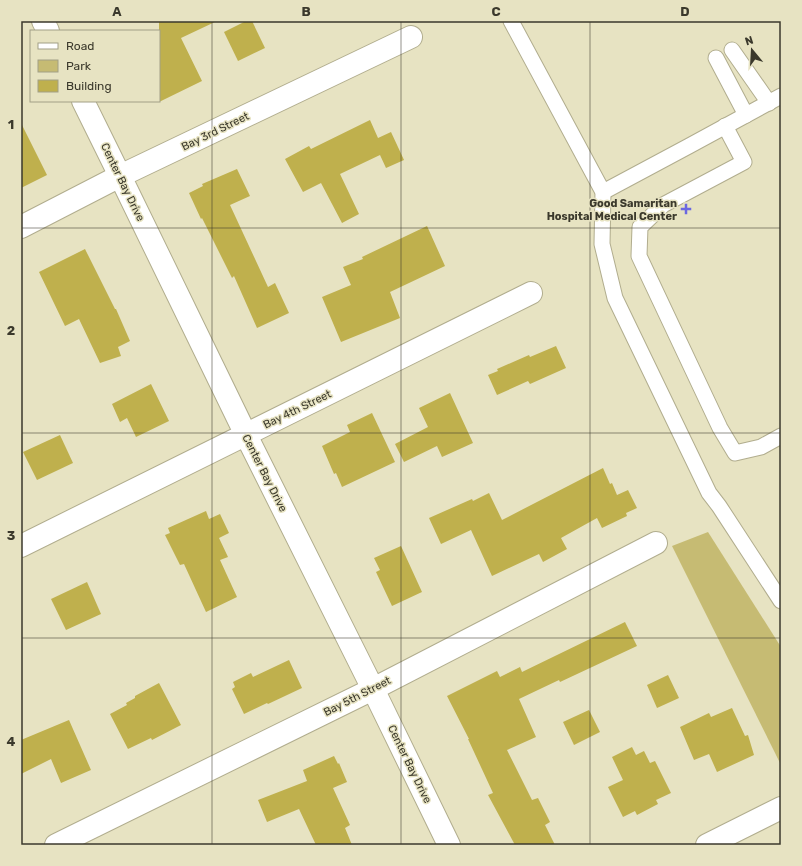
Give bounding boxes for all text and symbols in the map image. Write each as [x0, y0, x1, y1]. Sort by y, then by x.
text: A [112, 4, 122, 19]
text: B [301, 4, 311, 19]
text: C [491, 4, 501, 19]
text: D [680, 4, 690, 19]
legend [30, 30, 160, 102]
north arrow [732, 30, 772, 70]
text: N [743, 34, 755, 48]
text: Road [66, 39, 94, 53]
text: Park [66, 59, 92, 73]
text: Building [66, 79, 112, 93]
street label: Bay 3rd Street [179, 109, 252, 153]
text: 1 [8, 117, 14, 132]
street label: Center Bay Drive [98, 141, 147, 223]
place label: Good Samaritan Hospital Medical Center [547, 197, 677, 223]
marker: Good Samaritan Hospital Medical Center [680, 203, 692, 215]
text: 2 [7, 323, 15, 338]
street label: Bay 4th Street [261, 387, 334, 432]
street label: Center Bay Drive [239, 432, 290, 514]
text: 3 [7, 528, 16, 543]
street label: Bay 5th Street [321, 674, 394, 719]
street label: Center Bay Drive [385, 723, 434, 805]
text: 4 [7, 734, 16, 749]

